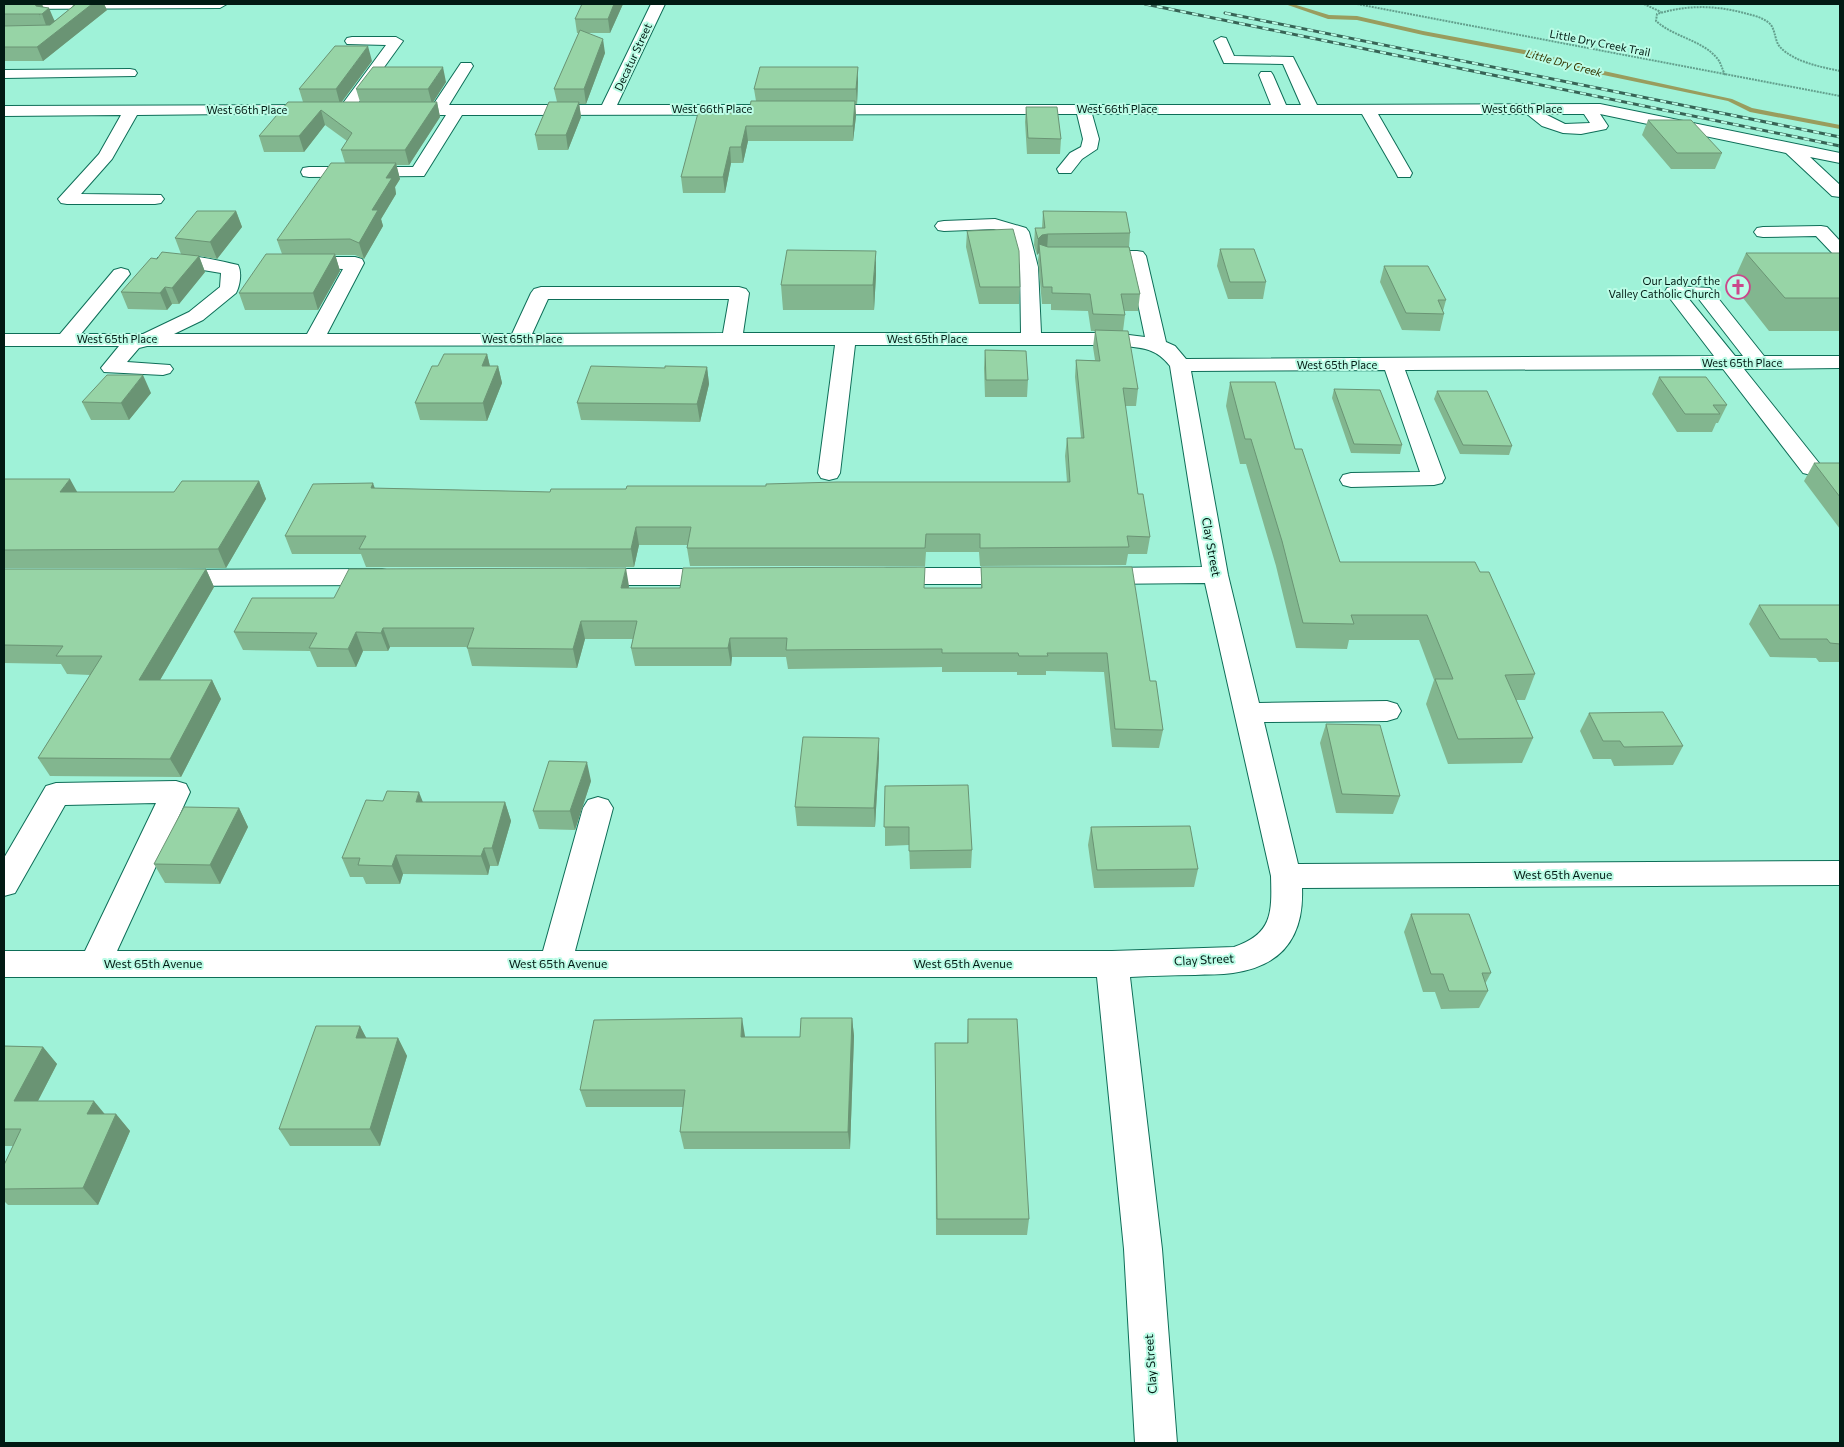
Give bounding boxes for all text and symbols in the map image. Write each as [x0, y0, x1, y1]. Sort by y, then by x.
street label: Decatur Street [611, 20, 654, 93]
street label: Little Dry Creek Trail [1549, 26, 1652, 59]
water label: Little Dry Creek [1525, 46, 1605, 79]
street label: West 66th Place [672, 102, 753, 115]
street label: West 66th Place [1077, 102, 1158, 115]
street label: West 66th Place [1482, 102, 1563, 115]
street label: West 66th Place [207, 103, 288, 116]
place label: Our Lady of the Valley Catholic Church [1608, 274, 1720, 300]
church icon: Our Lady of the Valley Catholic Church [1725, 274, 1751, 300]
street label: West 65th Place [77, 332, 157, 345]
street label: West 65th Place [482, 332, 562, 345]
street label: West 65th Place [887, 332, 967, 345]
street label: West 65th Place [1702, 356, 1782, 369]
street label: West 65th Place [1297, 358, 1377, 371]
street label: Clay Street [1200, 516, 1224, 578]
street label: West 65th Avenue [1514, 867, 1612, 881]
street label: Clay Street [1174, 950, 1234, 968]
street label: West 65th Avenue [104, 956, 202, 970]
street label: West 65th Avenue [509, 956, 607, 970]
street label: West 65th Avenue [914, 956, 1012, 970]
street label: Clay Street [1141, 1334, 1159, 1394]

